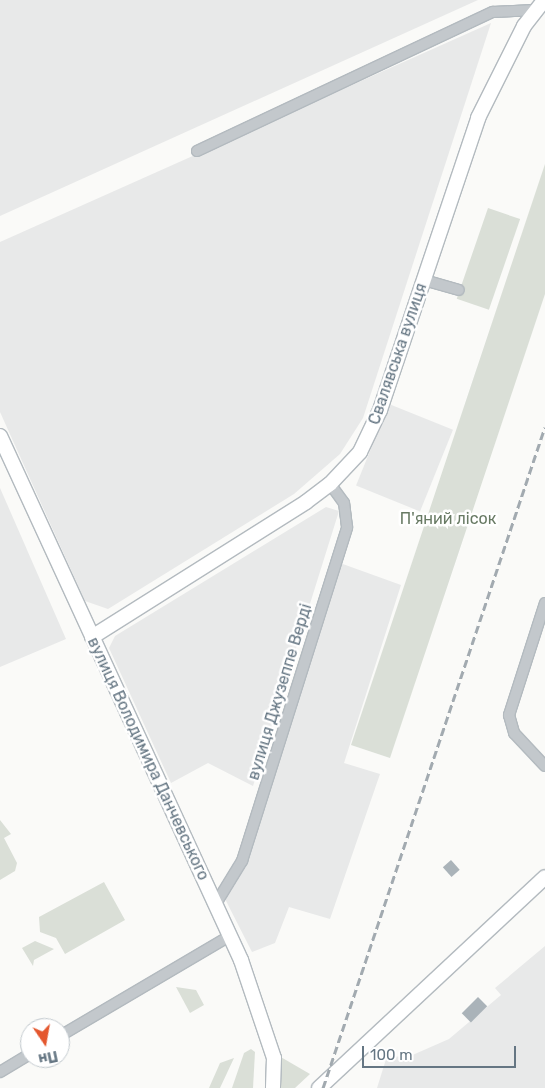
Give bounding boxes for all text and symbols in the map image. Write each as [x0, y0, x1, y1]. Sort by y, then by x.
street label: Свалявська вулиця [365, 281, 431, 427]
park label: П'яний лісок [400, 509, 496, 529]
street label: вулиця Джузеппе Верді [244, 602, 316, 782]
street label: вулиця Володимира Данчевського [83, 634, 213, 884]
north arrow [20, 1018, 70, 1068]
scale bar [365, 1036, 519, 1068]
text: 100 m [370, 1046, 412, 1064]
text: Пн [37, 1047, 59, 1068]

